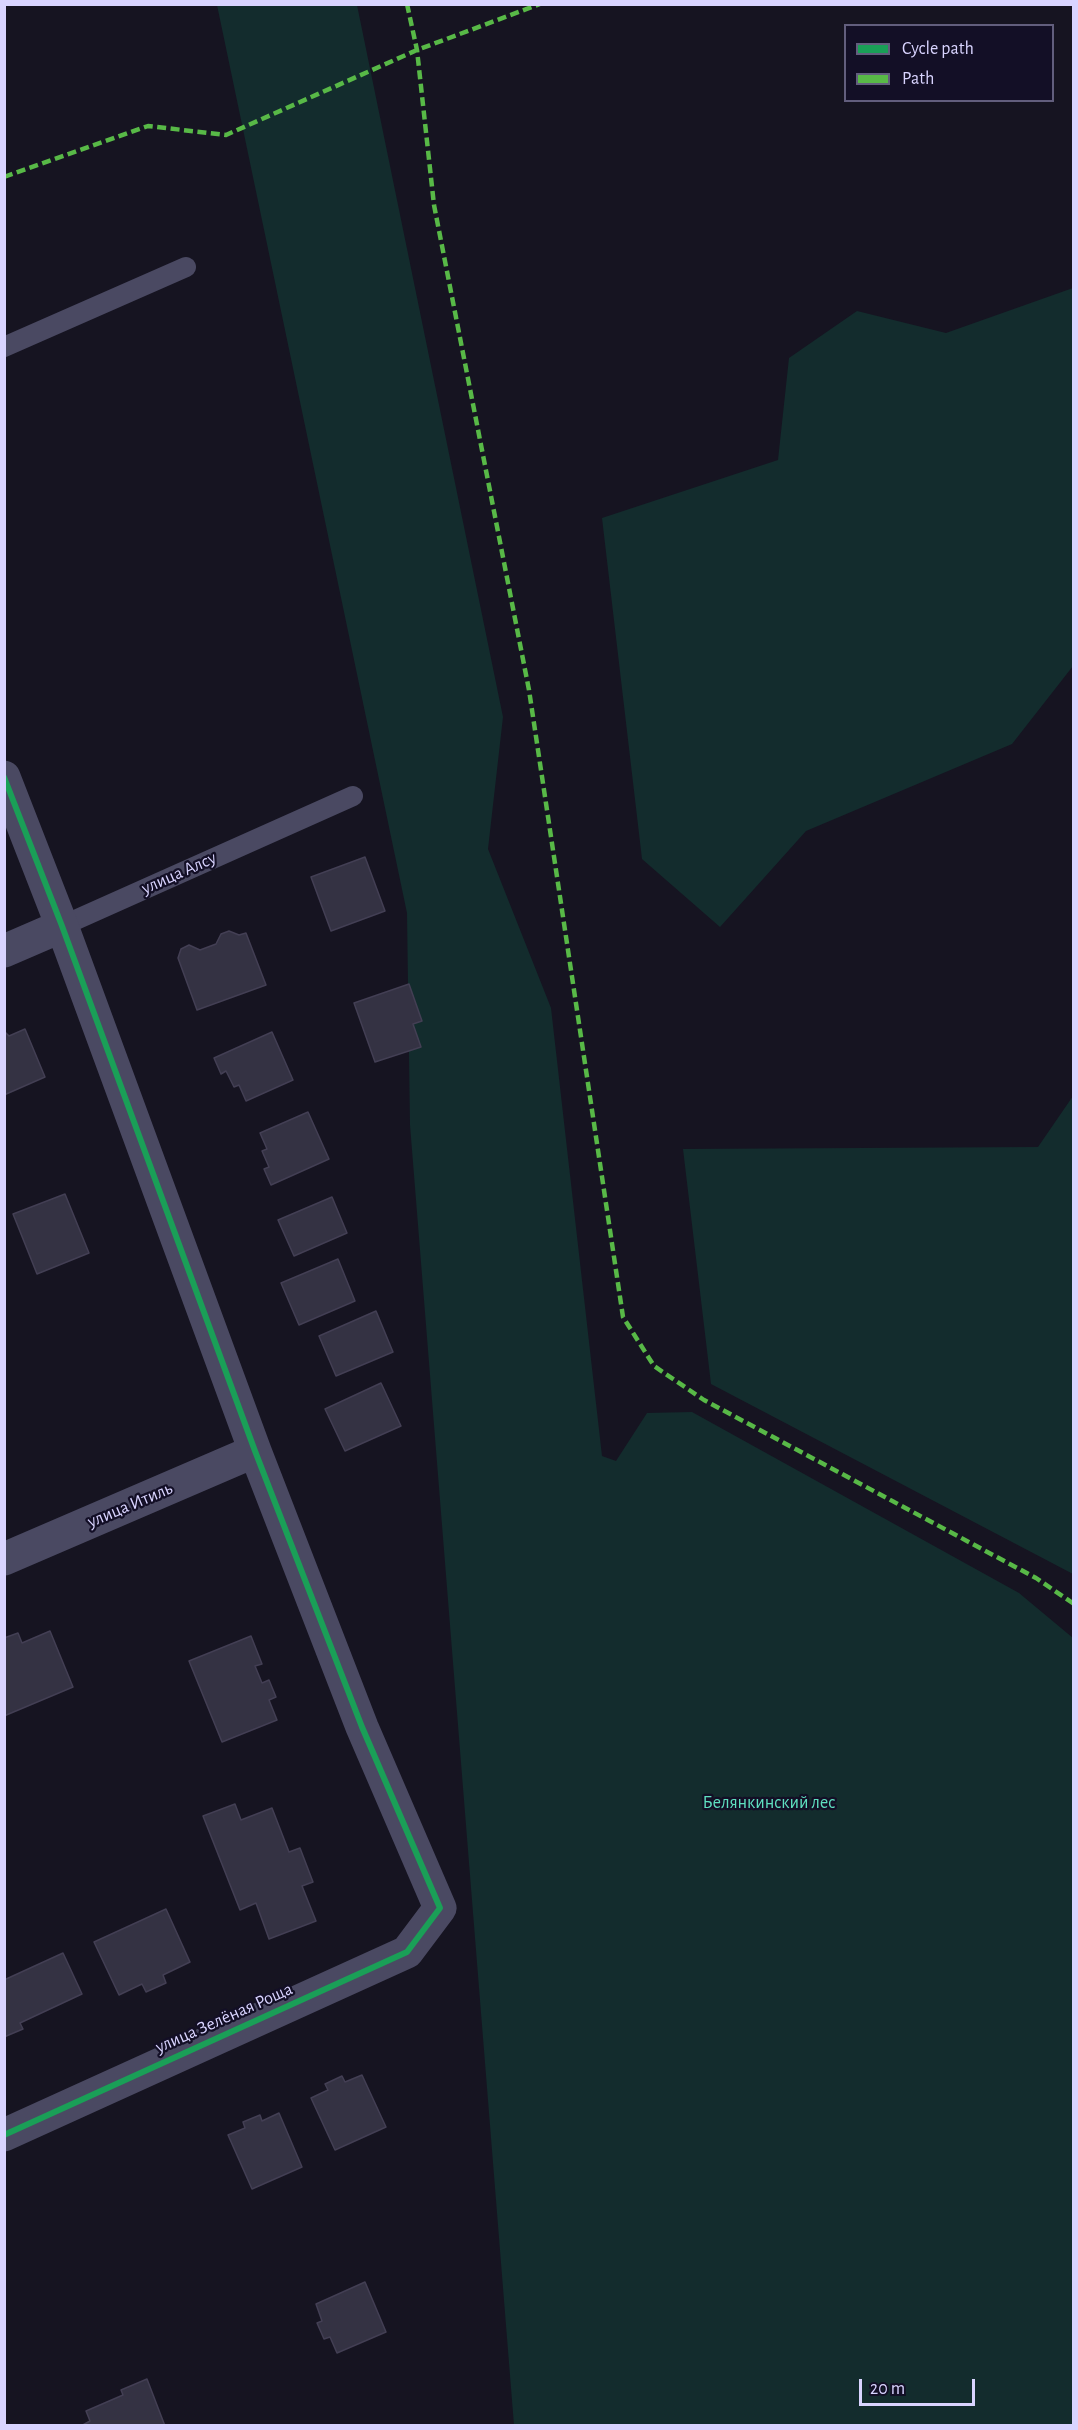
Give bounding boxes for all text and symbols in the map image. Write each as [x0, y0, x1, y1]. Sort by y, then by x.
legend [844, 24, 1054, 102]
text: Cycle path [902, 40, 974, 58]
text: Path [902, 70, 934, 88]
street label: улица Алсу [138, 847, 220, 899]
street label: улица Итиль [84, 1477, 176, 1533]
park label: Белянкинский лес [703, 1792, 835, 1814]
street label: улица Зелёная Роща [152, 1978, 296, 2058]
scale bar [862, 2367, 978, 2405]
text: 20 m [870, 2380, 905, 2398]

